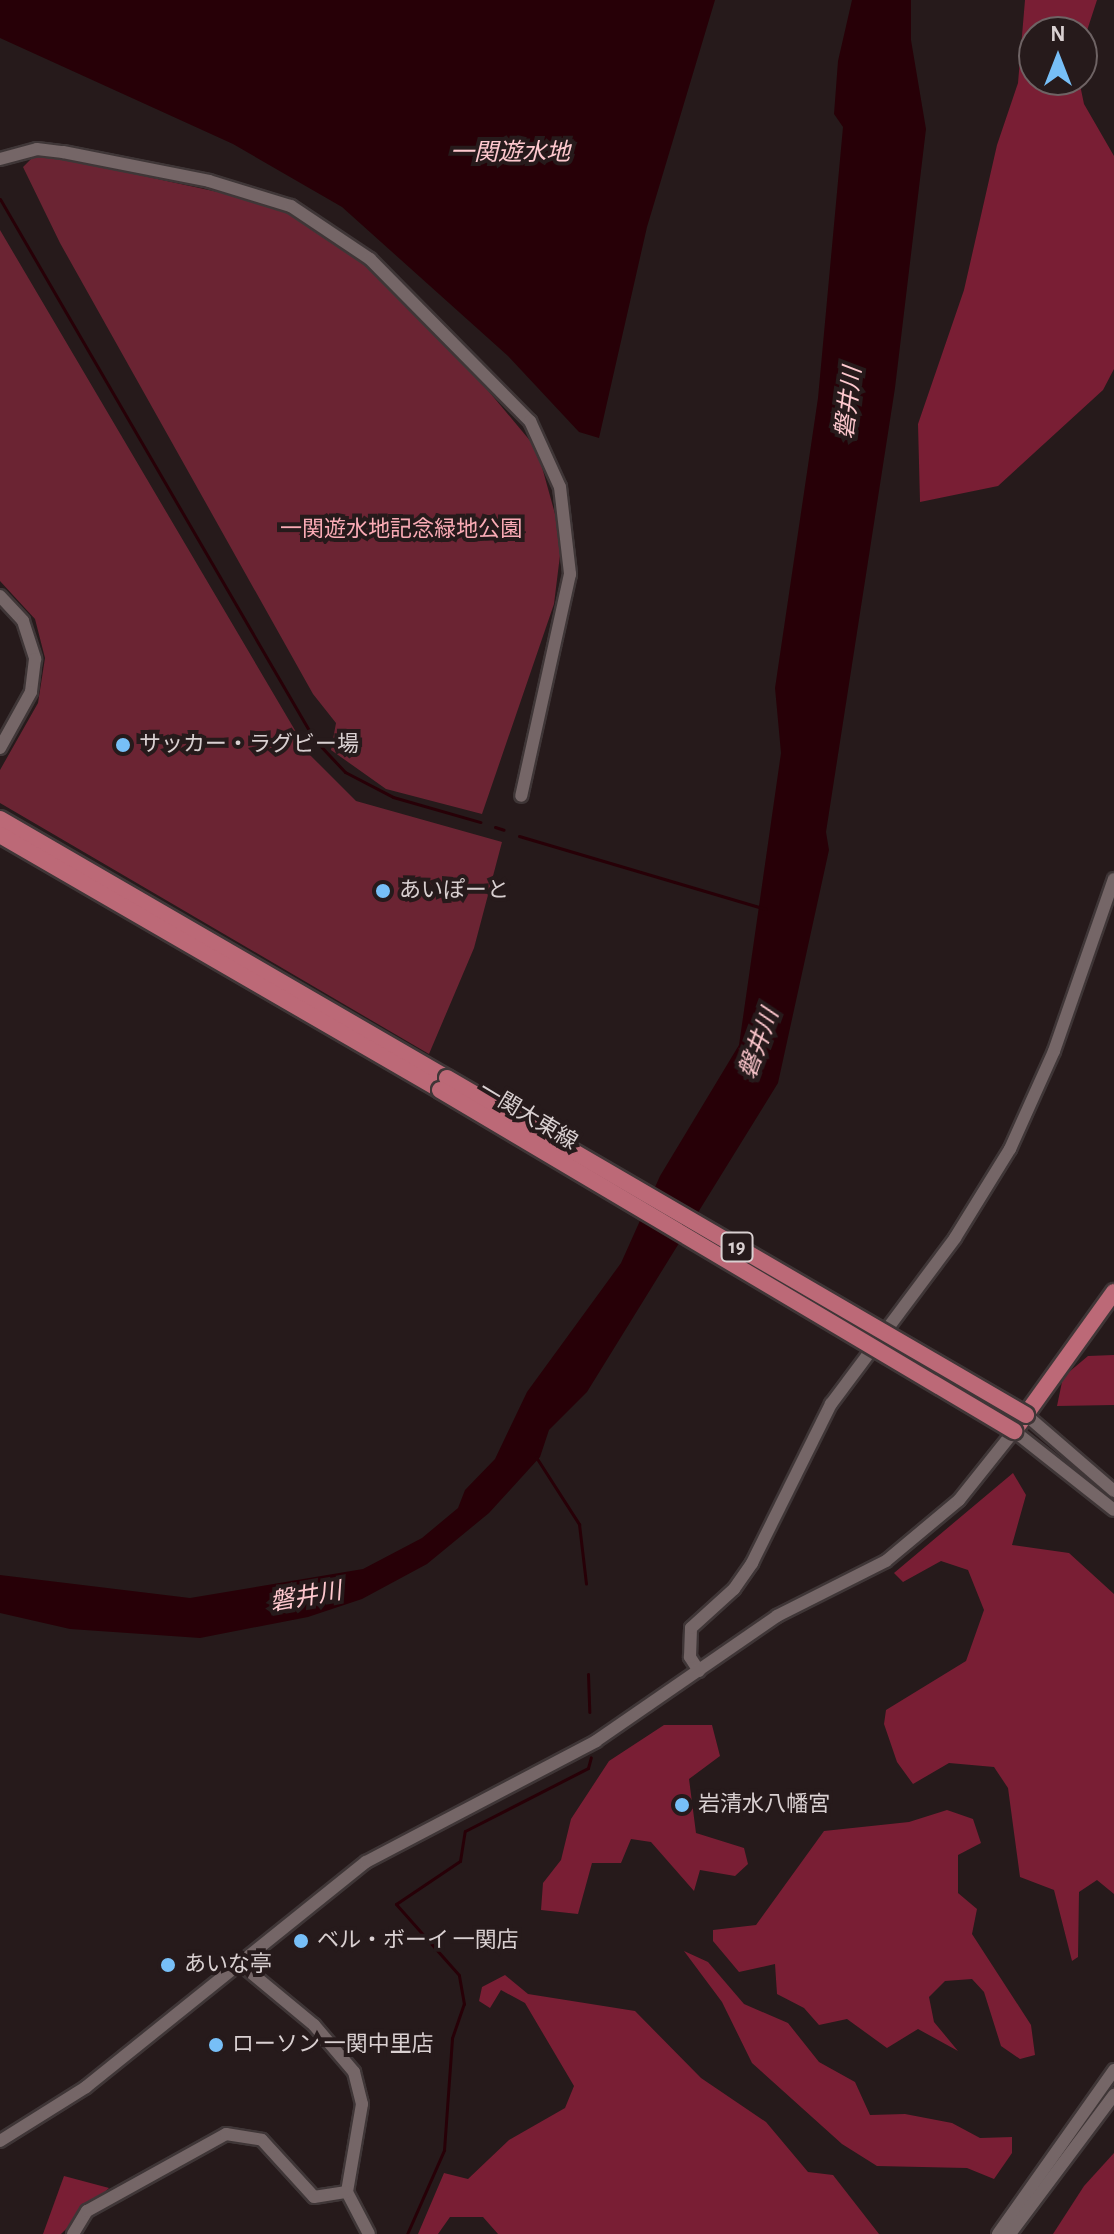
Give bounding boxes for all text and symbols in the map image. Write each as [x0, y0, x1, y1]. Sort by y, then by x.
north arrow [1018, 16, 1098, 96]
text: N [1050, 23, 1066, 45]
water label: 一関遊水地 [450, 140, 570, 168]
water label: 磐井川 [831, 366, 869, 440]
park label: 一関遊水地記念緑地公園 [280, 517, 522, 543]
place label: サッカー・ラグビー場 [139, 732, 359, 758]
marker: サッカー・ラグビー場 [114, 736, 132, 754]
place label: あいぽーと [399, 878, 509, 904]
marker: あいぽーと [374, 882, 392, 900]
water label: 磐井川 [734, 1005, 786, 1083]
street label: 一関大東線 [474, 1076, 582, 1156]
road number: 19 [719, 1231, 755, 1263]
water label: 磐井川 [268, 1578, 344, 1618]
place label: 岩清水八幡宮 [698, 1792, 830, 1818]
marker: 岩清水八幡宮 [673, 1796, 691, 1814]
place label: ベル・ボーイ 一関店 [317, 1928, 519, 1954]
marker: ベル・ボーイ 一関店 [292, 1932, 310, 1950]
place label: あいな亭 [184, 1952, 272, 1978]
marker: あいな亭 [159, 1956, 177, 1974]
place label: ローソン 一関中里店 [232, 2032, 434, 2058]
marker: ローソン 一関中里店 [207, 2036, 225, 2054]

